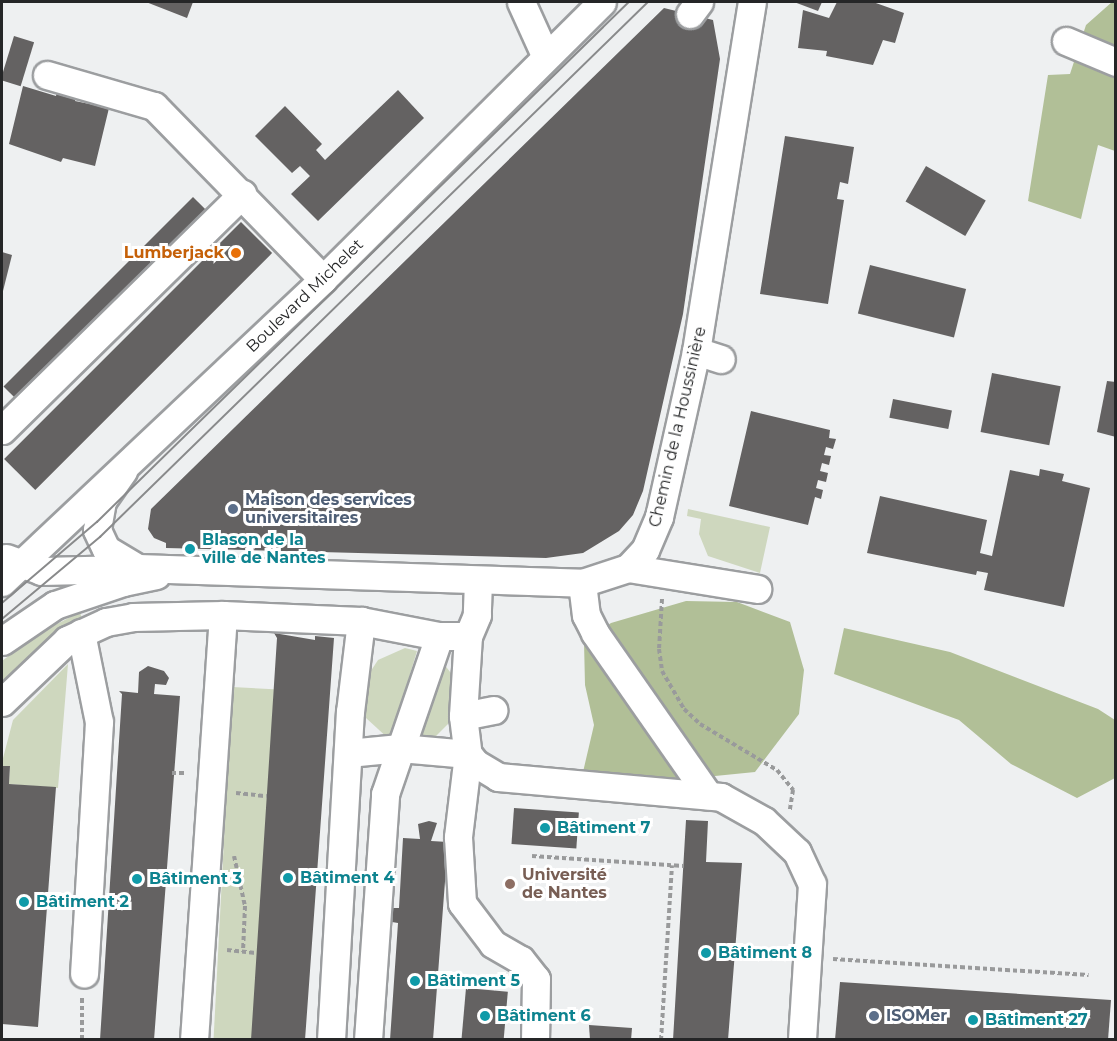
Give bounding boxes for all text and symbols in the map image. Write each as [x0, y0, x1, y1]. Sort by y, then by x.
street label: Boulevard Michelet [243, 235, 367, 357]
place label: Lumberjack [124, 243, 224, 263]
marker: Lumberjack [229, 246, 243, 260]
street label: Chemin de la Houssinière [646, 325, 710, 529]
place label: Maison des services universitaires [245, 490, 412, 528]
marker: Maison des services universitaires [226, 502, 240, 516]
place label: Blason de la ville de Nantes [202, 530, 325, 568]
marker: Blason de la ville de Nantes [183, 542, 197, 556]
place label: Bâtiment 7 [557, 818, 650, 838]
marker: Bâtiment 7 [538, 821, 552, 835]
place label: Université de Nantes [522, 865, 607, 903]
place label: Bâtiment 4 [300, 868, 394, 888]
place label: Bâtiment 3 [149, 869, 242, 889]
marker: Bâtiment 4 [281, 871, 295, 885]
marker: Bâtiment 3 [130, 872, 144, 886]
marker: Université de Nantes [503, 877, 517, 891]
place label: Bâtiment 2 [36, 892, 129, 912]
marker: Bâtiment 2 [17, 895, 31, 909]
place label: Bâtiment 8 [718, 943, 812, 963]
marker: Bâtiment 8 [699, 946, 713, 960]
place label: Bâtiment 5 [427, 971, 520, 991]
marker: Bâtiment 5 [408, 974, 422, 988]
place label: Bâtiment 6 [497, 1006, 591, 1026]
place label: ISOMer [886, 1006, 947, 1026]
marker: Bâtiment 6 [478, 1009, 492, 1023]
marker: ISOMer [867, 1009, 881, 1023]
place label: Bâtiment 27 [985, 1010, 1088, 1030]
marker: Bâtiment 27 [966, 1013, 980, 1027]

